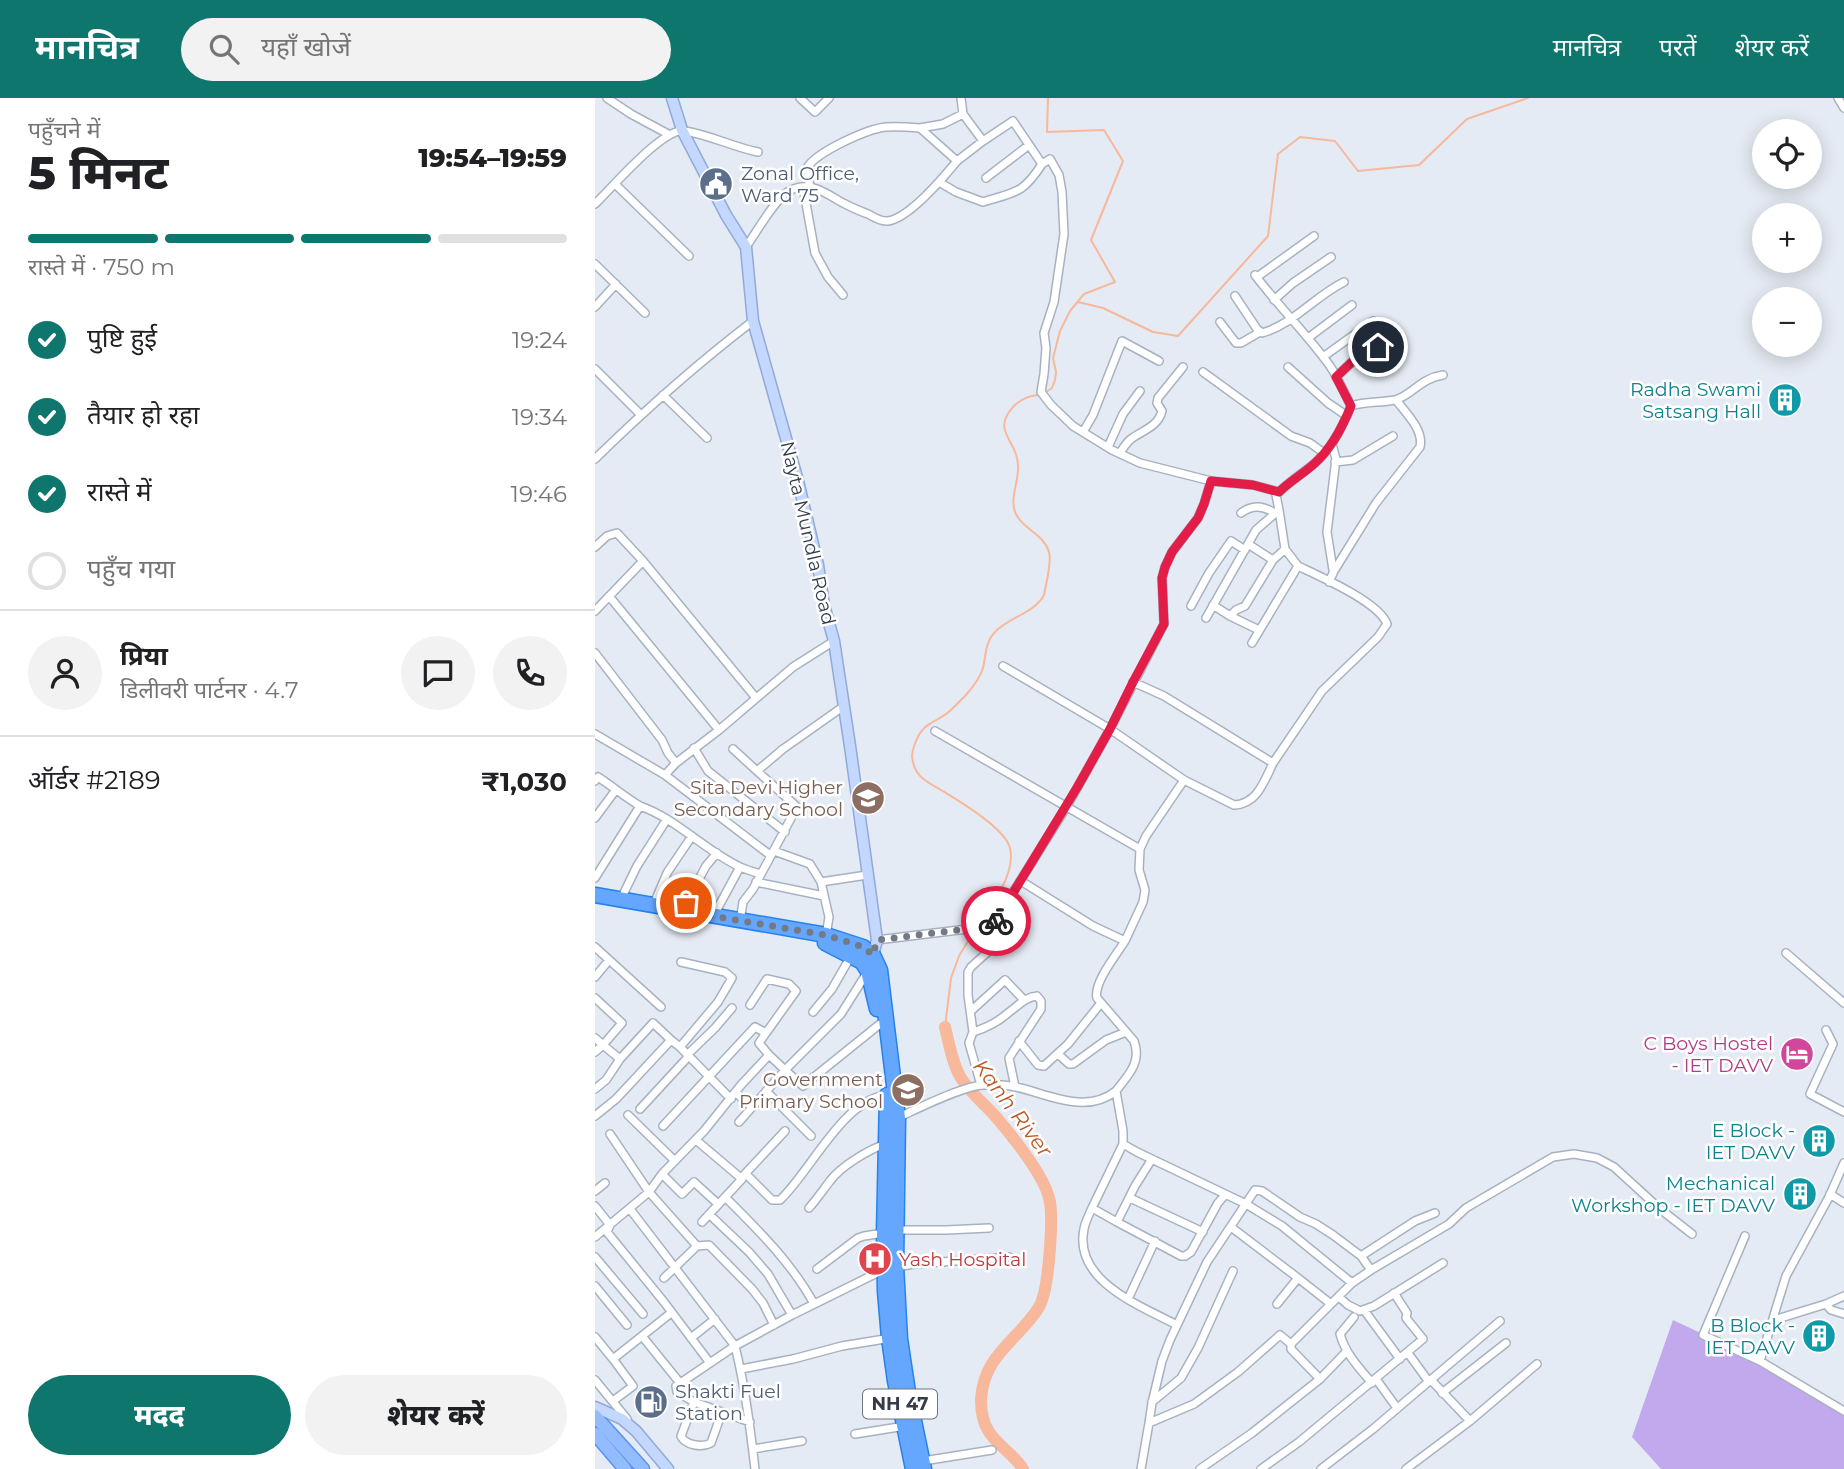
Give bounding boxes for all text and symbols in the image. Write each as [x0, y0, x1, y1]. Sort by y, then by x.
search box [181, 18, 671, 81]
text: मानचित्र [35, 27, 139, 67]
icon: search [205, 30, 243, 68]
text: यहाँ खोजें [261, 31, 351, 63]
text: मानचित्र [1553, 33, 1621, 62]
text: परतें [1659, 33, 1696, 62]
text: शेयर करें [1734, 33, 1809, 62]
text: पहुँचने में [28, 116, 100, 144]
map controls [1752, 119, 1822, 357]
button: locate [1752, 119, 1822, 189]
text: 19:54–19:59 [418, 142, 567, 174]
text: 5 मिनट [28, 144, 168, 201]
place label: Zonal Office, Ward 75 [741, 162, 859, 207]
public building icon: Zonal Office, Ward 75 [697, 165, 735, 203]
button: + [1752, 203, 1822, 273]
text: रास्ते में · 750 m [28, 253, 175, 281]
button: − [1752, 287, 1822, 357]
pin [1348, 317, 1408, 377]
icon: check [28, 321, 66, 359]
text: पुष्टि हुई [87, 322, 157, 354]
text: 19:24 [512, 326, 567, 354]
icon: home [1359, 328, 1397, 366]
place label: Radha Swami Satsang Hall [1630, 378, 1761, 423]
building icon: Radha Swami Satsang Hall [1766, 381, 1804, 419]
icon: check [28, 398, 66, 436]
text: तैयार हो रहा [87, 399, 200, 431]
text: 19:34 [512, 403, 567, 431]
street label: Nayta Mundla Road [776, 439, 840, 627]
icon: check [28, 475, 66, 513]
text: रास्ते में [87, 476, 152, 508]
text: 19:46 [511, 480, 567, 508]
text: पहुँच गया [87, 553, 175, 585]
button: person [28, 636, 102, 710]
button: chat [401, 636, 475, 710]
button: phone [493, 636, 567, 710]
text: प्रिया [120, 640, 168, 672]
text: डिलीवरी पार्टनर · 4.7 [120, 676, 298, 704]
text: ऑर्डर #2189 [28, 764, 161, 796]
text: ₹1,030 [481, 766, 567, 798]
place label: Sita Devi Higher Secondary School [674, 776, 843, 821]
school or university icon: Sita Devi Higher Secondary School [849, 779, 887, 817]
pin [656, 873, 716, 933]
icon: bag [667, 884, 705, 922]
courier [961, 886, 1031, 956]
icon: bike [977, 902, 1015, 940]
place label: C Boys Hostel - IET DAVV [1644, 1032, 1774, 1077]
hotel icon: C Boys Hostel - IET DAVV [1778, 1035, 1816, 1073]
water label: Kanh River [968, 1054, 1058, 1162]
place label: Government Primary School [739, 1068, 883, 1113]
school or university icon: Government Primary School [889, 1071, 927, 1109]
place label: E Block - IET DAVV [1706, 1119, 1796, 1164]
building icon: E Block - IET DAVV [1800, 1122, 1838, 1160]
place label: Mechanical Workshop - IET DAVV [1571, 1172, 1776, 1217]
building icon: Mechanical Workshop - IET DAVV [1781, 1175, 1819, 1213]
hospital icon: Yash Hospital [856, 1240, 894, 1278]
place label: Yash Hospital [899, 1248, 1026, 1271]
place label: B Block - IET DAVV [1706, 1314, 1796, 1359]
building icon: B Block - IET DAVV [1800, 1317, 1838, 1355]
button: मदद [28, 1375, 291, 1455]
button: शेयर करें [305, 1375, 567, 1455]
place label: Shakti Fuel Station [675, 1380, 781, 1425]
fuel station icon: Shakti Fuel Station [632, 1383, 670, 1421]
road number: NH 47 [863, 1390, 937, 1419]

